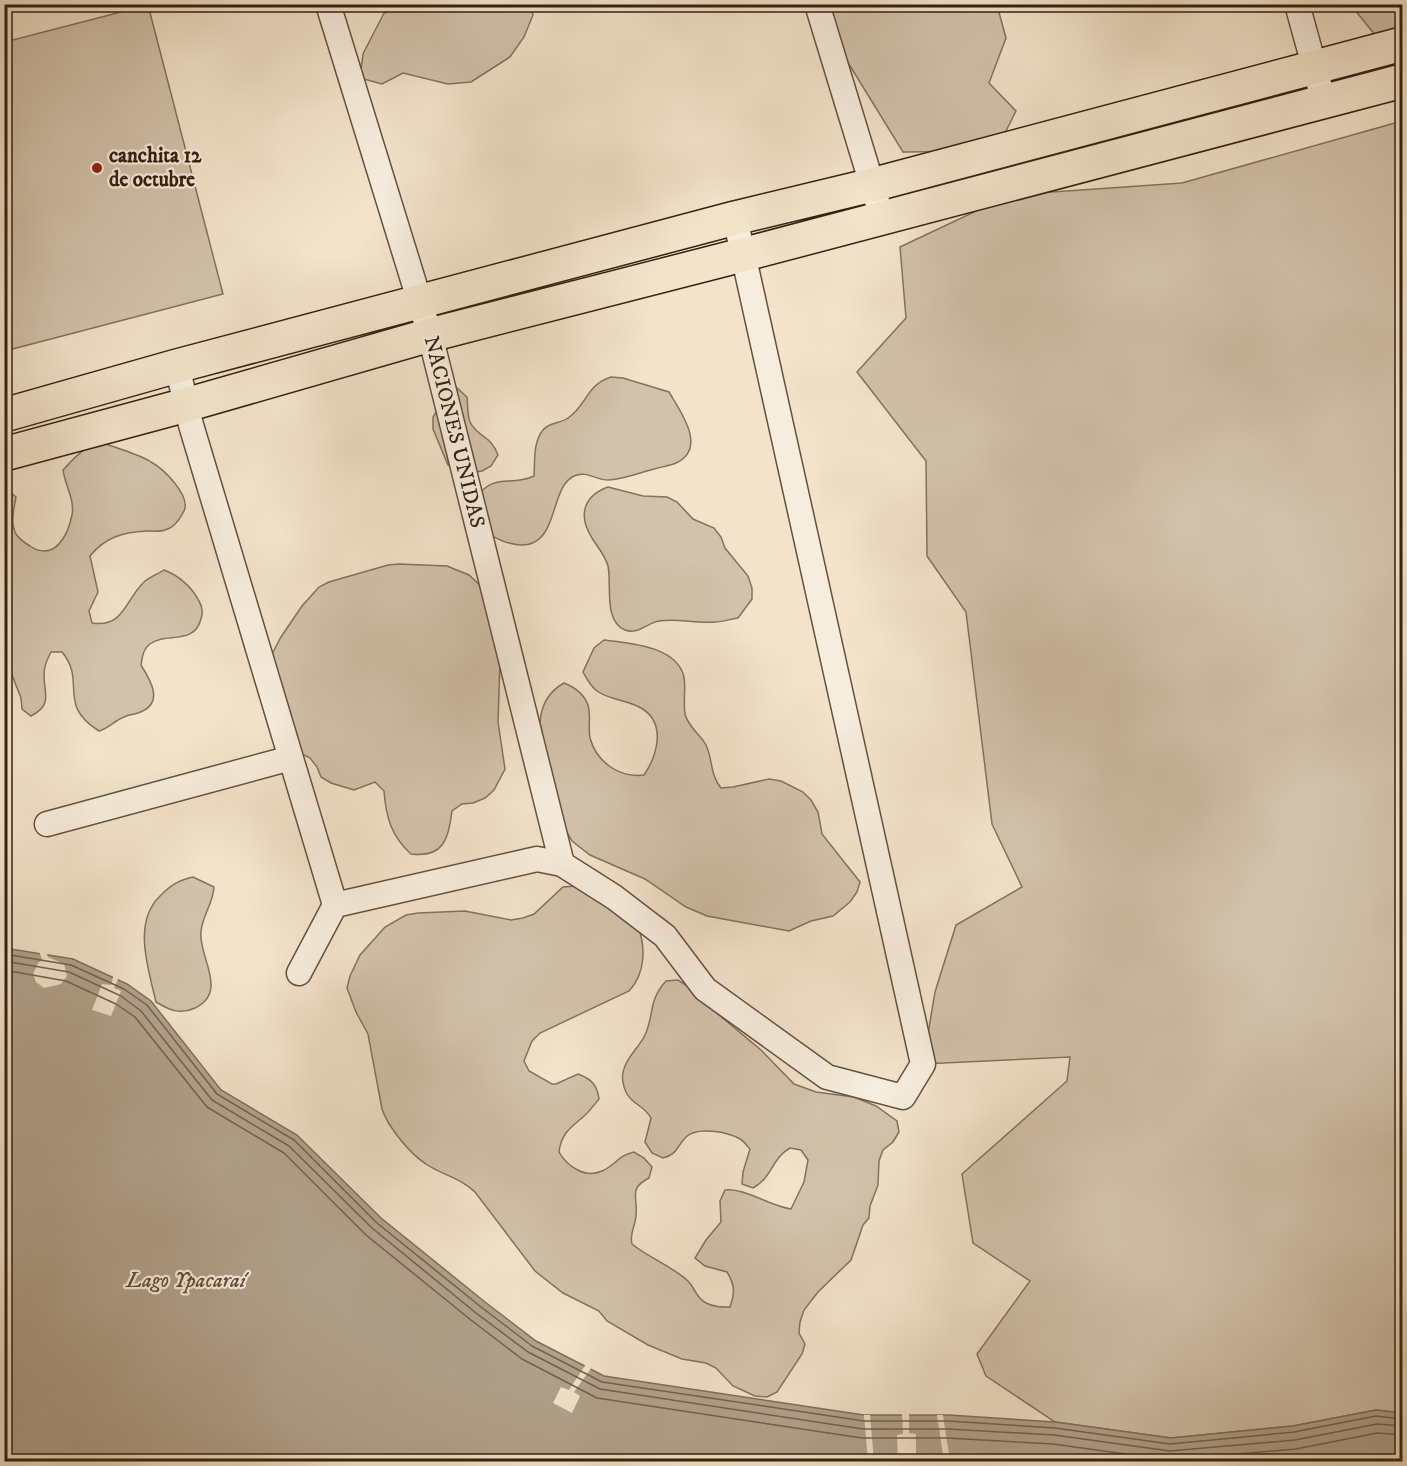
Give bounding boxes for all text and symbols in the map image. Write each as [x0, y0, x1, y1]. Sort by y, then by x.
place label: canchita 12 de octubre [109, 143, 202, 193]
marker: canchita 12 de octubre [90, 161, 104, 175]
street label: NACIONES UNIDAS [418, 333, 490, 531]
water label: Lago Ypacaraí [124, 1267, 250, 1294]

